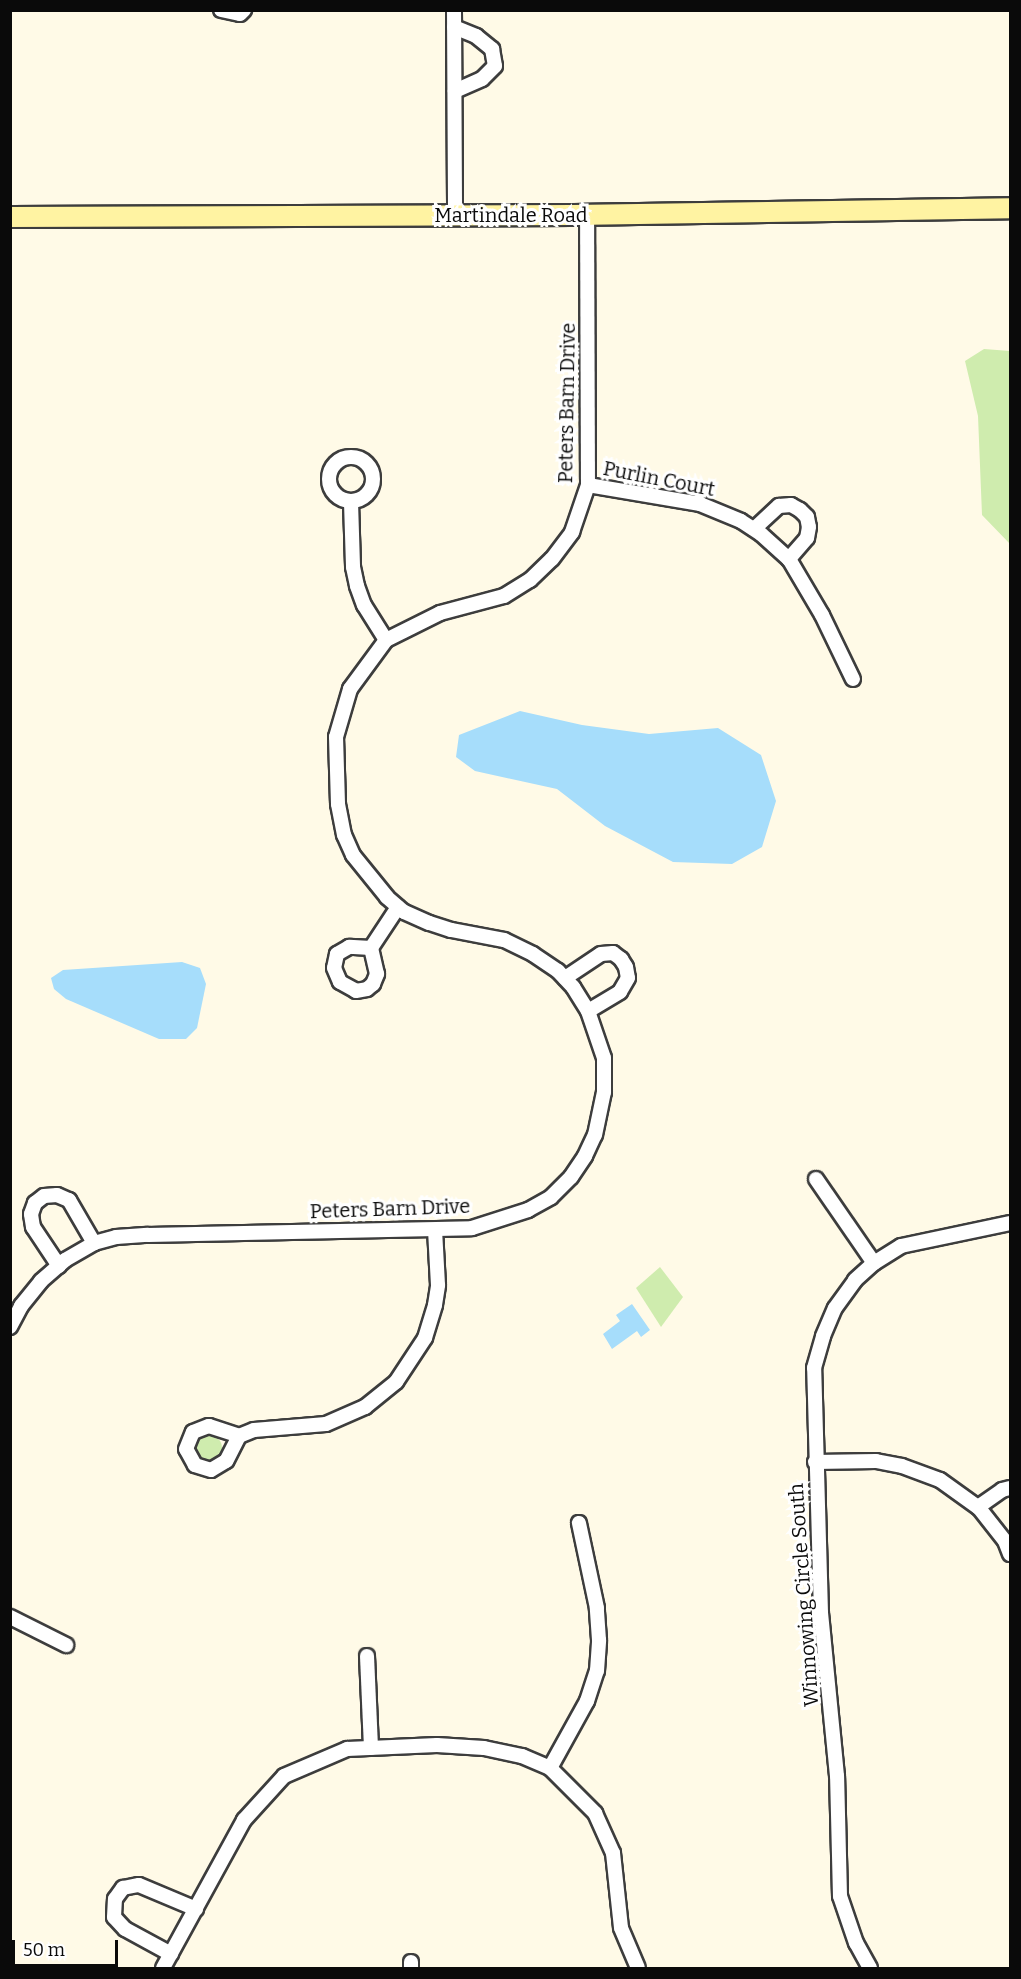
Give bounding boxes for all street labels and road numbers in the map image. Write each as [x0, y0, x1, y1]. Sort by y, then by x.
street label: Martindale Road [434, 203, 588, 227]
street label: Peters Barn Drive [554, 323, 580, 483]
street label: Purlin Court [601, 456, 717, 502]
street label: Peters Barn Drive [309, 1194, 471, 1224]
street label: Winnowing Circle South [784, 1482, 824, 1708]

